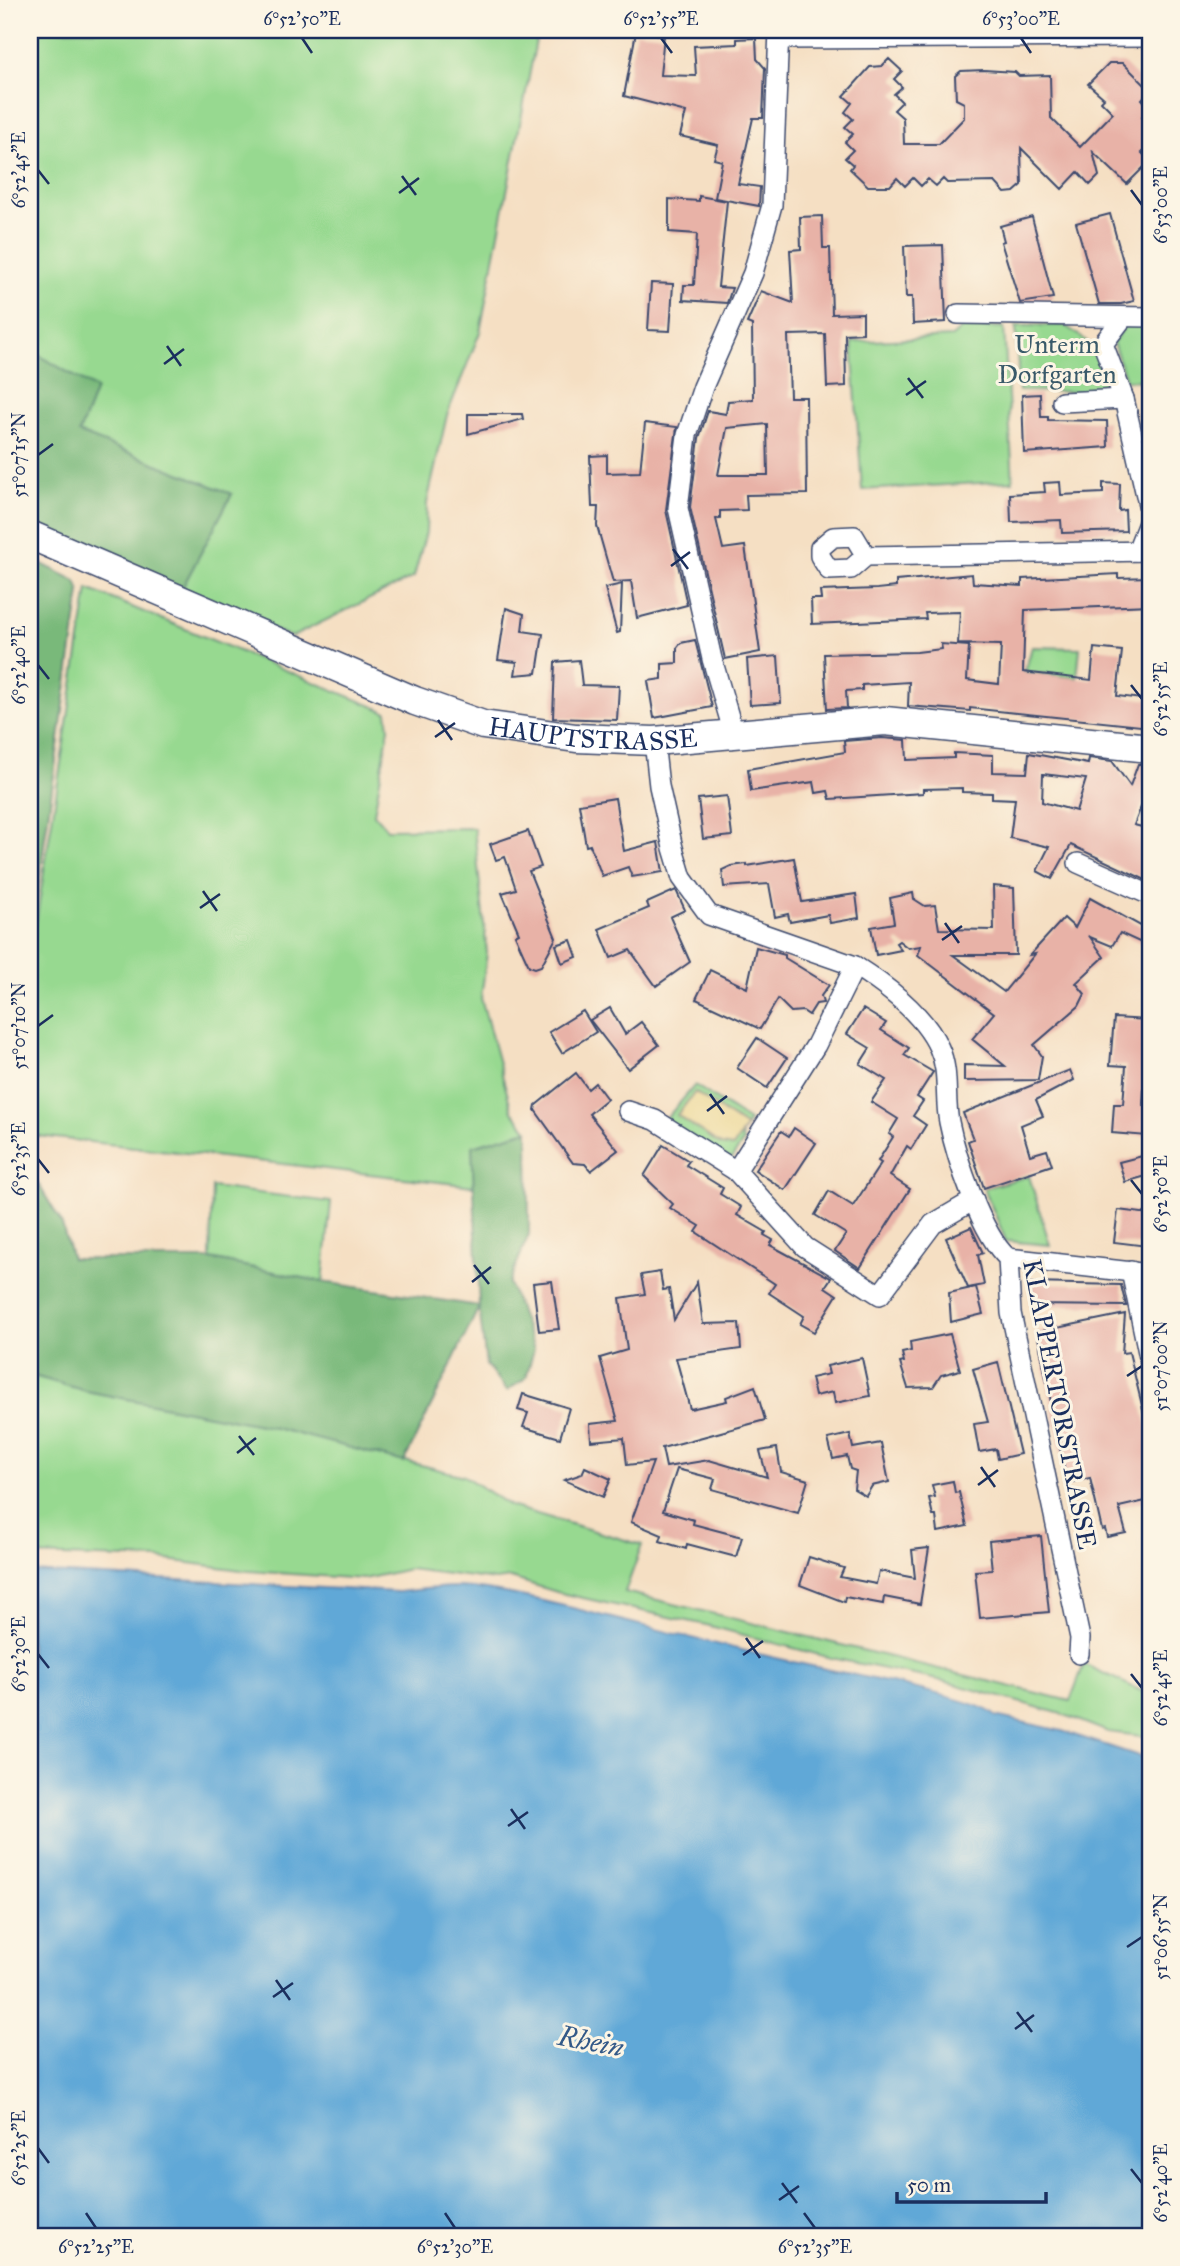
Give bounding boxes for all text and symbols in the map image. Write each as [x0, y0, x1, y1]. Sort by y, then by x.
text: 6°52'50"E [263, 8, 341, 30]
text: 6°52'55"E [623, 8, 699, 30]
text: 6°53'00"E [982, 8, 1060, 30]
text: 6°52'45"E [8, 131, 30, 209]
text: 6°53'00"E [1150, 166, 1172, 244]
park label: Unterm Dorfgarten [997, 328, 1117, 390]
text: 51°07'15"N [8, 412, 30, 498]
text: 6°52'40"E [8, 625, 30, 705]
text: 6°52'55"E [1150, 661, 1172, 737]
street label: HAUPTSTRASSE [487, 710, 699, 757]
text: 51°07'10"N [8, 982, 30, 1070]
text: 6°52'35"E [8, 1122, 30, 1196]
text: 6°52'50"E [1150, 1155, 1172, 1233]
street label: KLAPPERTORSTRASSE [1016, 1256, 1104, 1552]
text: 51°07'00"N [1150, 1320, 1172, 1412]
text: 6°52'30"E [8, 1616, 30, 1692]
text: 6°52'45"E [1150, 1649, 1172, 1727]
text: 51°06'55"N [1150, 1894, 1172, 1980]
water label: Rhein [554, 2018, 627, 2065]
text: 6°52'25"E [8, 2110, 30, 2186]
text: 6°52'40"E [1150, 2143, 1172, 2223]
scale bar [897, 2161, 1045, 2205]
text: 50 m [907, 2172, 952, 2198]
text: 6°52'25"E [58, 2236, 134, 2258]
text: 6°52'30"E [417, 2236, 493, 2258]
text: 6°52'35"E [778, 2236, 852, 2258]

